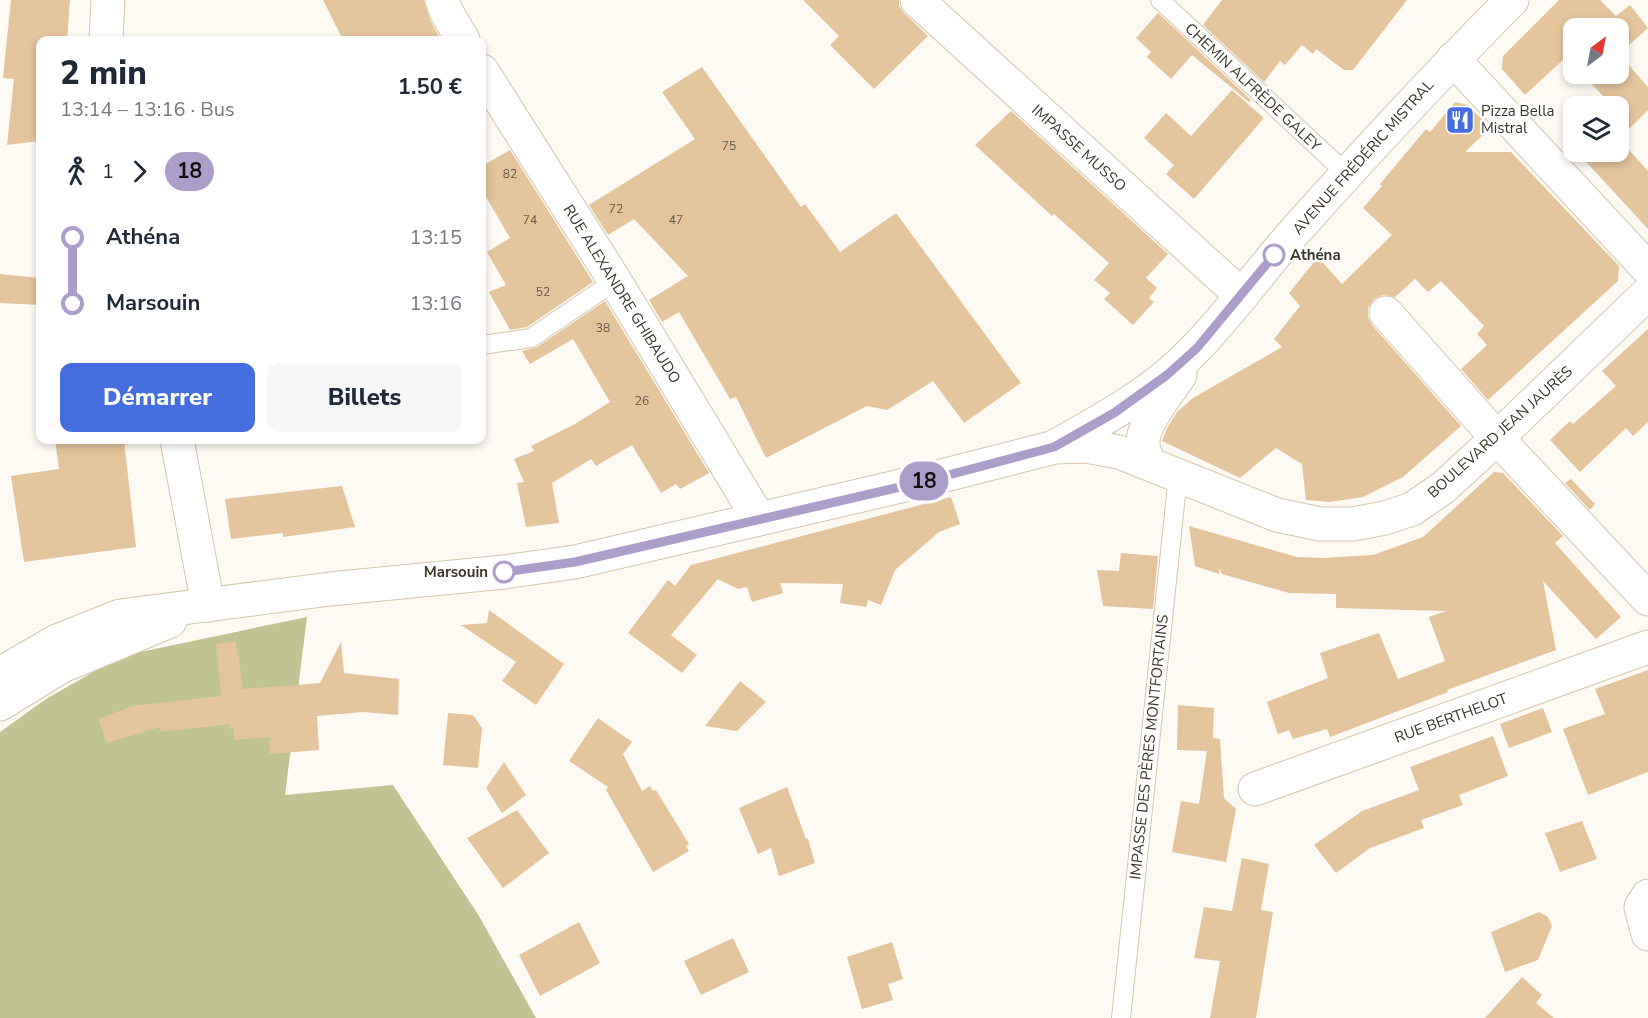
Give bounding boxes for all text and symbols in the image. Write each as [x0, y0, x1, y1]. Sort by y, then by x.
north arrow [1563, 18, 1629, 84]
map controls [1563, 18, 1629, 162]
street label: CHEMIN ALFRÈDE GALEY [1181, 19, 1326, 156]
text: 2 min [60, 51, 147, 96]
text: 1.50 € [398, 72, 462, 102]
street label: AVENUE FRÉDÉRIC MISTRAL [1288, 75, 1438, 239]
text: 13:14 – 13:16 · Bus [60, 96, 235, 123]
button: layers [1563, 96, 1629, 162]
street label: IMPASSE MUSSO [1027, 100, 1131, 196]
place label: Pizza Bella Mistral [1481, 101, 1555, 138]
restaurant icon: Pizza Bella Mistral [1444, 104, 1476, 136]
house number: 75 [722, 138, 736, 154]
icon: walk [60, 155, 93, 188]
icon: forward [123, 155, 156, 188]
text: 18 [177, 157, 202, 185]
text: 1 [102, 158, 114, 185]
house number: 82 [503, 166, 517, 182]
street label: RUE ALEXANDRE GHIBAUDO [559, 201, 685, 387]
house number: 72 [609, 201, 623, 217]
house number: 74 [523, 212, 537, 228]
house number: 47 [669, 212, 683, 228]
text: Athéna [106, 222, 180, 252]
text: 13:15 [409, 224, 462, 251]
marker: Athéna [1263, 244, 1285, 266]
place label: Athéna [1290, 245, 1341, 265]
house number: 52 [536, 284, 550, 300]
text: Marsouin [106, 288, 200, 318]
text: 13:16 [409, 290, 462, 317]
house number: 38 [596, 320, 610, 336]
street label: BOULEVARD JEAN JAURÈS [1423, 361, 1577, 503]
button: Démarrer [60, 363, 255, 432]
button: Billets [267, 363, 462, 432]
house number: 26 [635, 393, 649, 409]
line badge: 18 [897, 462, 951, 500]
text: 18 [911, 467, 937, 495]
marker: Marsouin [493, 561, 515, 583]
place label: Marsouin [424, 562, 488, 582]
street label: IMPASSE DES PÈRES MONTFORTAINS [1125, 613, 1173, 881]
street label: RUE BERTHELOT [1392, 688, 1510, 748]

